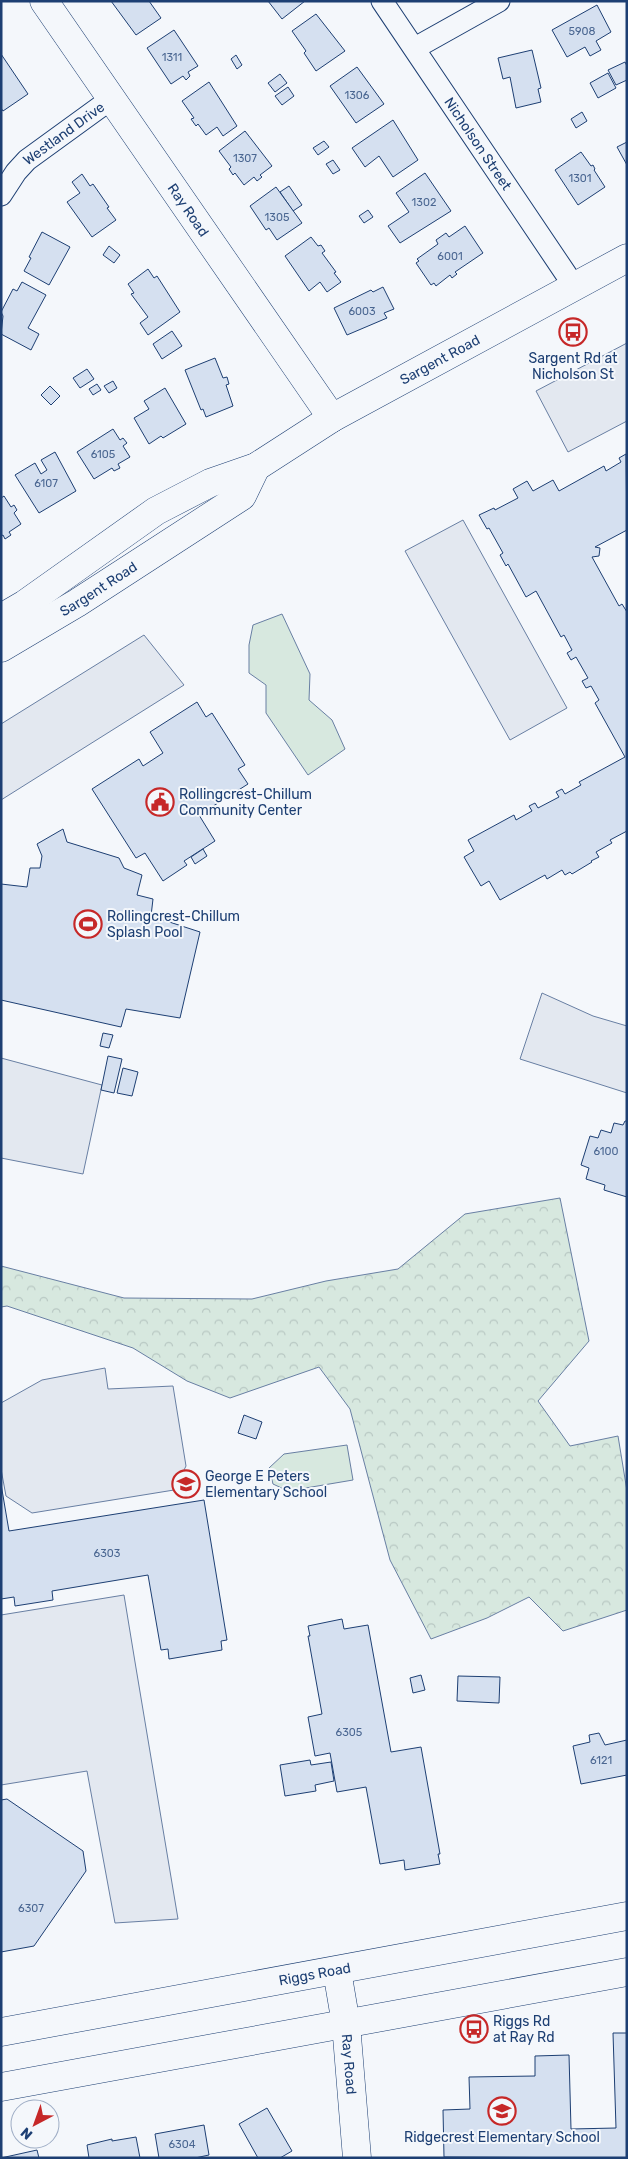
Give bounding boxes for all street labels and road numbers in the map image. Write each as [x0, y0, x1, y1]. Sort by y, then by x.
street label: Nicholson Street [441, 94, 516, 194]
street label: Westland Drive [20, 98, 108, 169]
street label: Ray Road [164, 180, 213, 240]
street label: Sargent Road [397, 331, 483, 388]
street label: Sargent Road [57, 558, 140, 620]
street label: Riggs Road [277, 1959, 352, 1989]
street label: Ray Road [338, 2033, 360, 2095]

